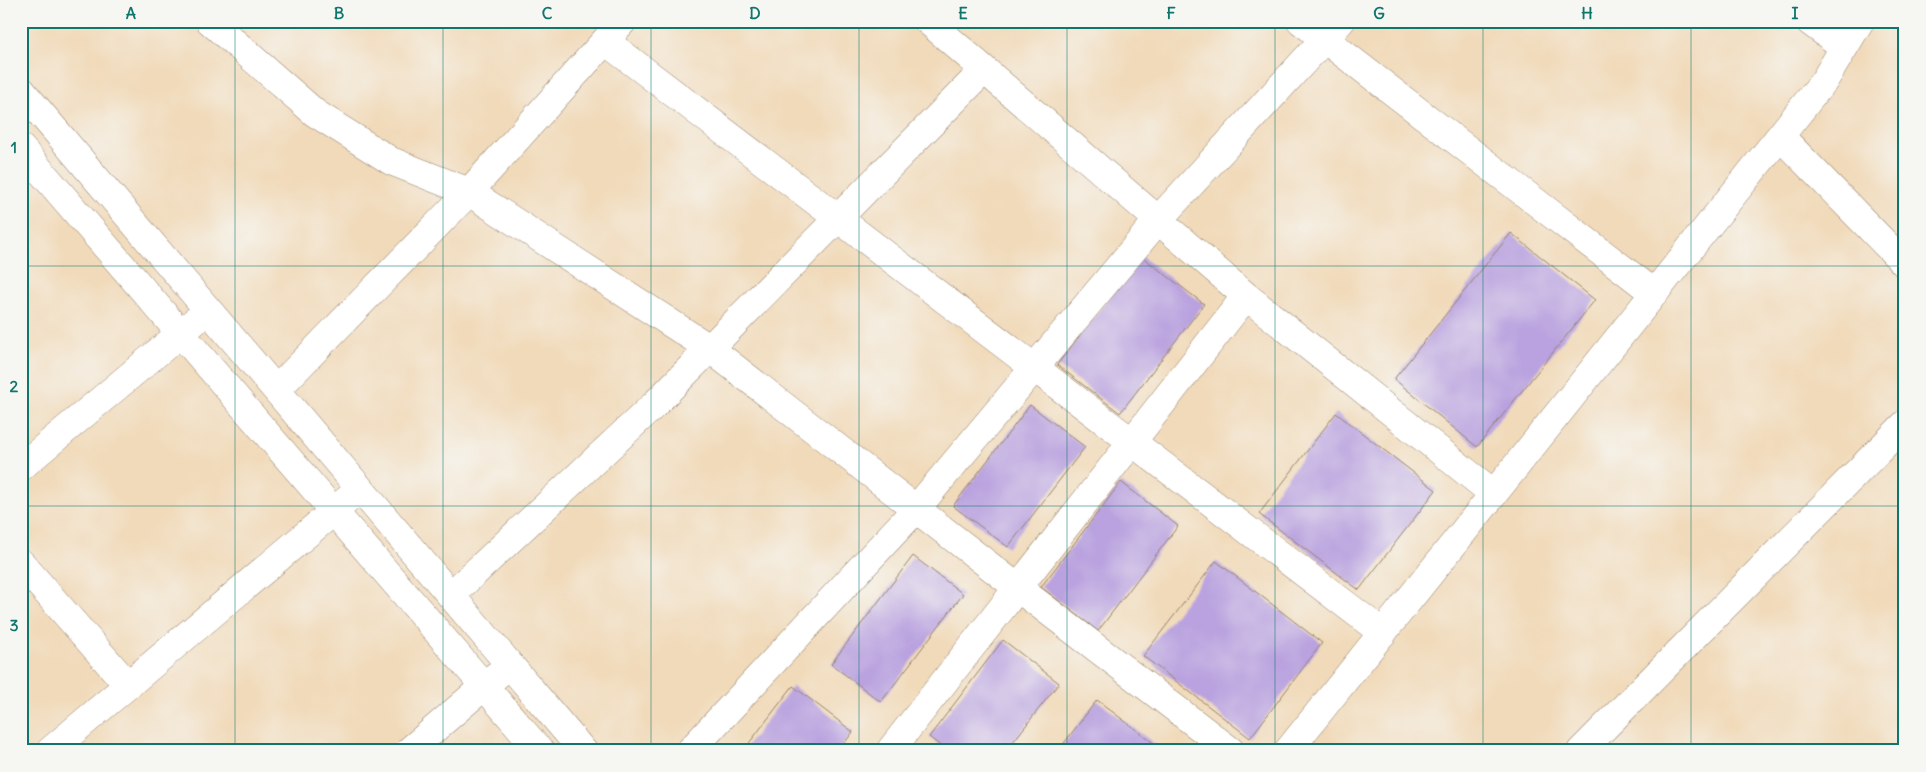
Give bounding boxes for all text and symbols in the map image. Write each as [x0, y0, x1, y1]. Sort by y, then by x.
text: A [126, 3, 136, 23]
text: B [334, 3, 345, 23]
text: C [542, 3, 553, 23]
text: D [749, 3, 761, 23]
text: E [958, 3, 968, 23]
text: F [1166, 3, 1176, 23]
text: G [1373, 3, 1385, 23]
text: H [1581, 3, 1593, 23]
text: I [1792, 3, 1799, 23]
text: 1 [11, 137, 17, 157]
text: 2 [10, 376, 19, 396]
text: 3 [9, 615, 19, 635]

